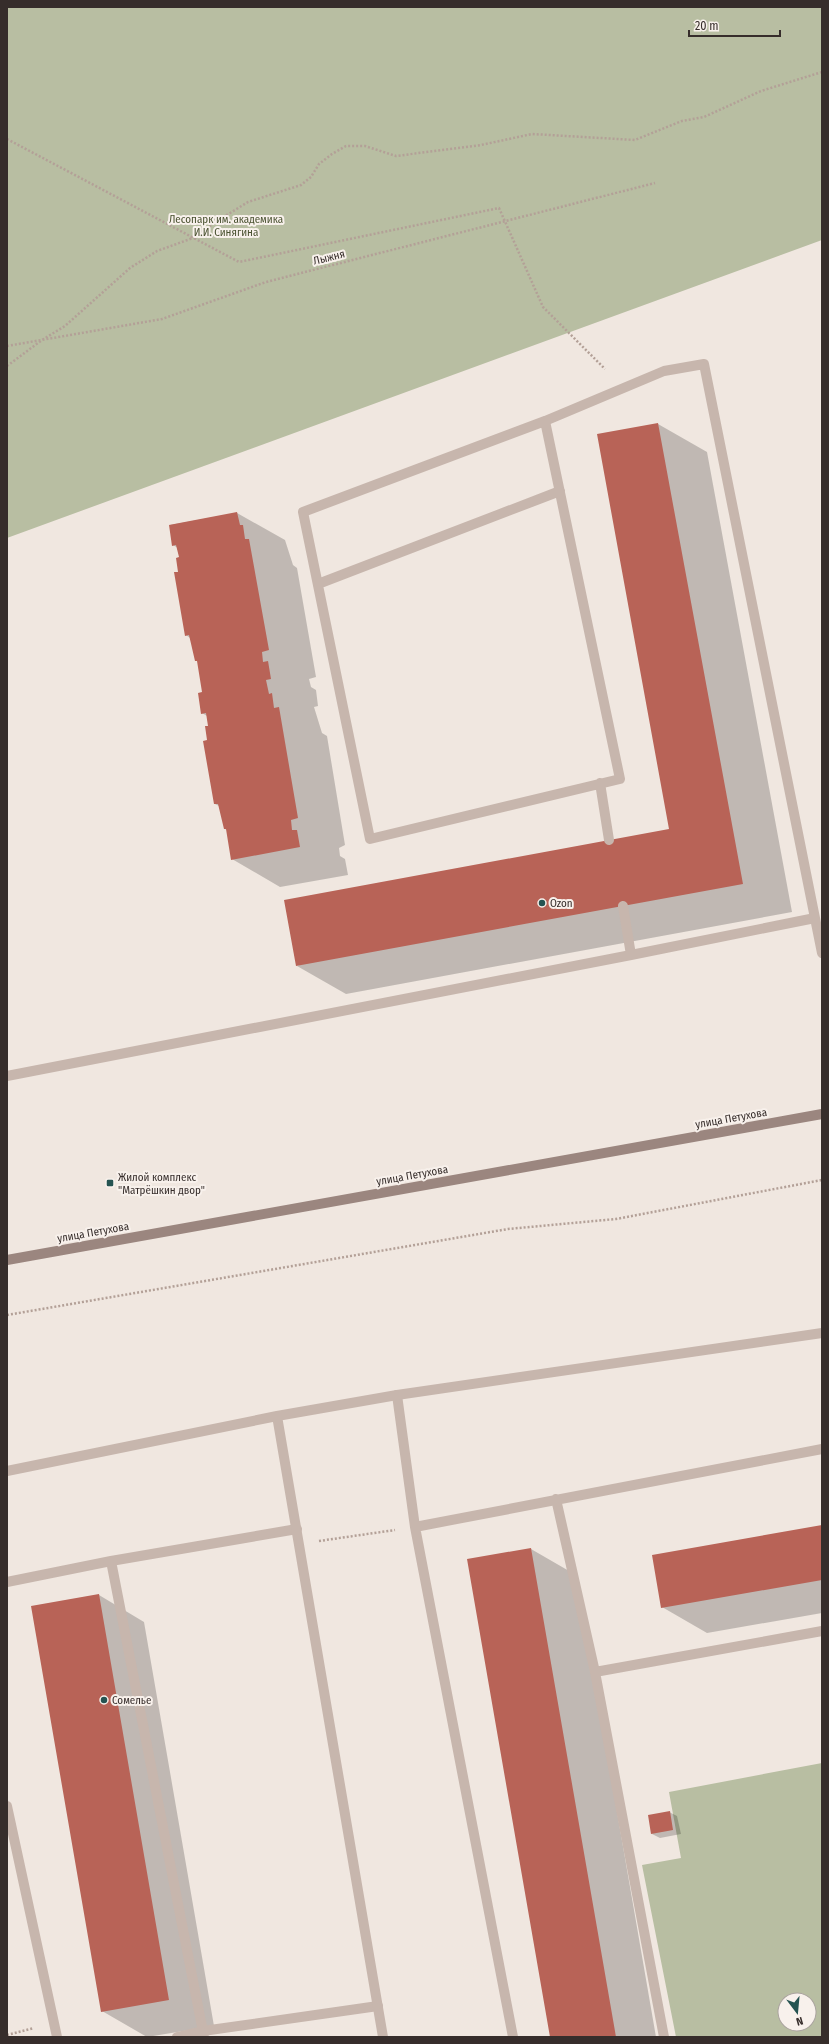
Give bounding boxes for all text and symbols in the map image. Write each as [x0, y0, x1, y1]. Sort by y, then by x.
scale bar [689, 12, 780, 38]
text: 20 m [695, 19, 719, 33]
park label: Лесопарк им. академика И.И. Синягина [169, 213, 283, 239]
street label: Лыжня [312, 247, 346, 268]
place label: Ozon [550, 897, 573, 910]
marker: Ozon [537, 898, 547, 908]
street label: улица Петухова [694, 1106, 768, 1131]
street label: улица Петухова [375, 1163, 449, 1188]
place label: Жилой комплекс "Матрёшкин двор" [118, 1171, 205, 1197]
marker: Жилой комплекс "Матрёшкин двор" [105, 1178, 115, 1188]
street label: улица Петухова [56, 1220, 130, 1245]
place label: Сомелье [112, 1694, 151, 1707]
marker: Сомелье [99, 1695, 109, 1705]
north arrow [777, 1992, 817, 2032]
text: N [795, 2014, 805, 2028]

